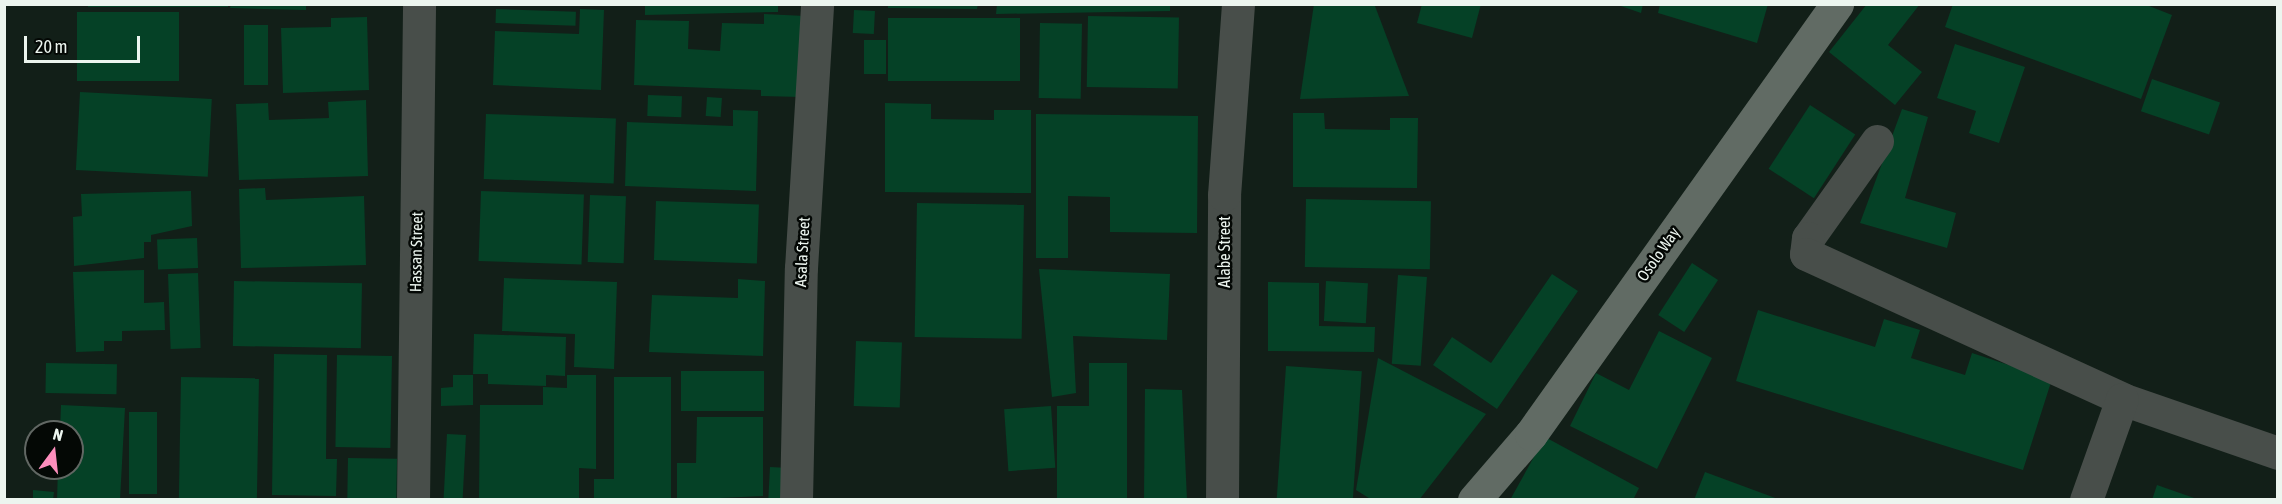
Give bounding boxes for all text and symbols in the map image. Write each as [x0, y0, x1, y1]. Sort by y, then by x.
scale bar [27, 24, 142, 62]
text: 20 m [35, 36, 67, 57]
street label: Hassan Street [406, 212, 426, 292]
street label: Alabe Street [1214, 216, 1234, 288]
street label: Asala Street [791, 217, 813, 287]
street label: Osolo Way [1633, 223, 1683, 285]
north arrow [24, 420, 84, 480]
text: N [51, 425, 65, 444]

